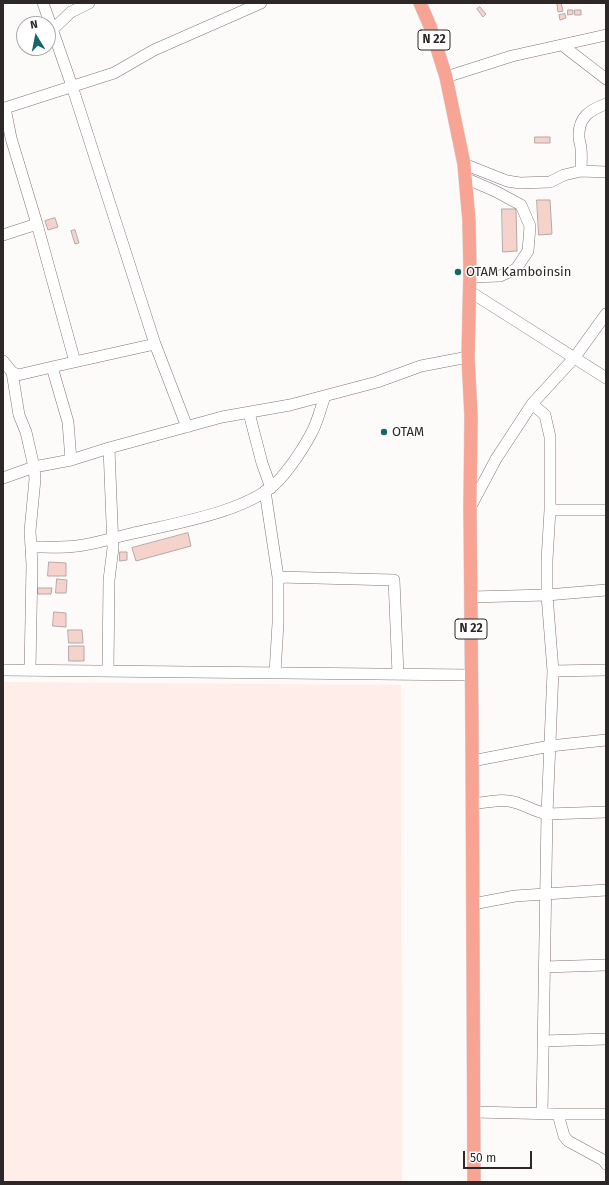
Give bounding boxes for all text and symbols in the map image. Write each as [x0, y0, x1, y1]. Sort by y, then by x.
north arrow [16, 16, 56, 56]
text: N [29, 18, 39, 32]
road number: N 22 [418, 30, 450, 50]
place label: OTAM Kamboinsin [466, 264, 571, 280]
marker: OTAM Kamboinsin [453, 267, 463, 277]
place label: OTAM [392, 424, 424, 440]
marker: OTAM [379, 427, 389, 437]
road number: N 22 [455, 619, 487, 639]
scale bar [465, 1143, 534, 1169]
text: 50 m [470, 1151, 496, 1165]

